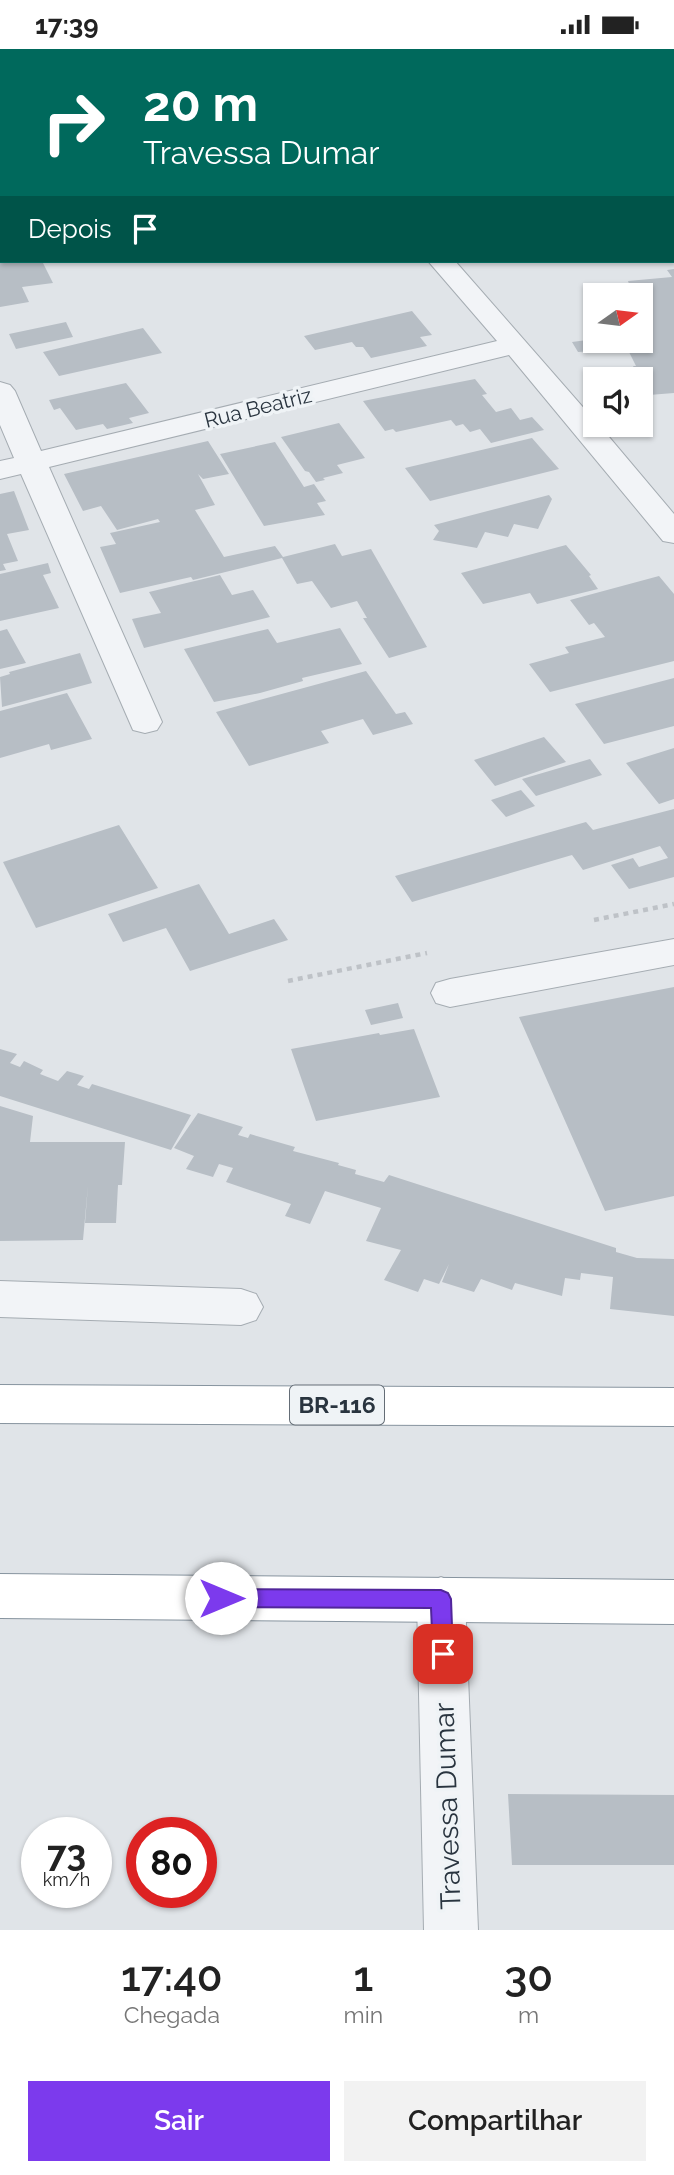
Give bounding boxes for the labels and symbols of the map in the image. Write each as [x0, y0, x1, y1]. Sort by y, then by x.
north arrow [583, 283, 653, 353]
street label: Rua Beatriz [202, 382, 314, 433]
road number: BR-116 [290, 1385, 384, 1425]
position arrow [184, 1561, 258, 1635]
pin [413, 1624, 473, 1684]
street label: Travessa Dumar [427, 1702, 468, 1910]
speed limit sign: 80 [126, 1817, 217, 1908]

